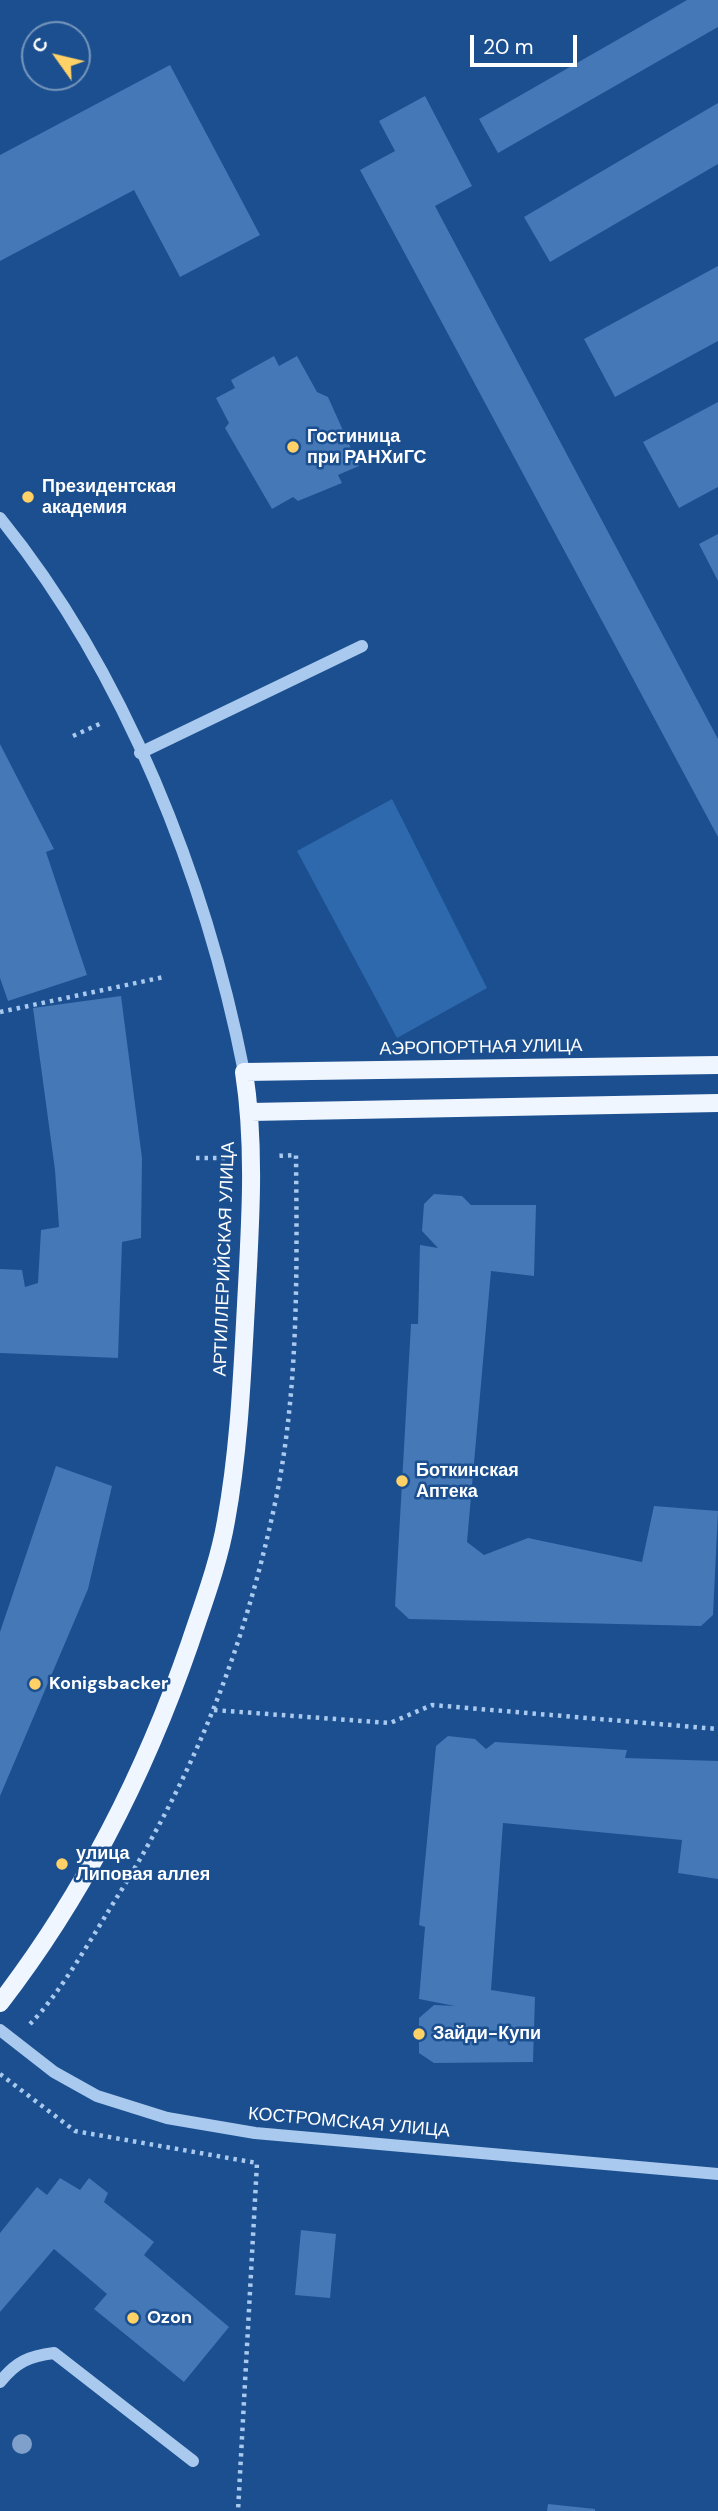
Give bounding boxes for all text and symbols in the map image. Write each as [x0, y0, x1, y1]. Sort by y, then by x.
north arrow [21, 21, 91, 91]
scale bar [473, 21, 580, 65]
text: С [26, 32, 54, 58]
text: 20 m [483, 33, 534, 61]
place label: Гостиница при РАНХиГС [307, 426, 427, 468]
marker: Гостиница при РАНХиГС [285, 439, 301, 455]
place label: Президентская академия [42, 476, 176, 518]
marker: Президентская академия [20, 489, 36, 505]
street label: АЭРОПОРТНАЯ УЛИЦА [379, 1035, 583, 1061]
street label: АРТИЛЛЕРИЙСКАЯ УЛИЦА [210, 1141, 240, 1377]
place label: Боткинская Аптека [416, 1460, 519, 1502]
marker: Боткинская Аптека [394, 1473, 410, 1489]
place label: Konigsbacker [49, 1673, 168, 1695]
marker: Konigsbacker [27, 1676, 43, 1692]
place label: улица Липовая аллея [76, 1843, 210, 1885]
marker: улица Липовая аллея [54, 1856, 70, 1872]
place label: Зайди-Купи [433, 2023, 541, 2045]
marker: Зайди-Купи [411, 2026, 427, 2042]
street label: КОСТРОМСКАЯ УЛИЦА [247, 2103, 451, 2143]
place label: Ozon [147, 2307, 192, 2329]
marker: Ozon [125, 2310, 141, 2326]

